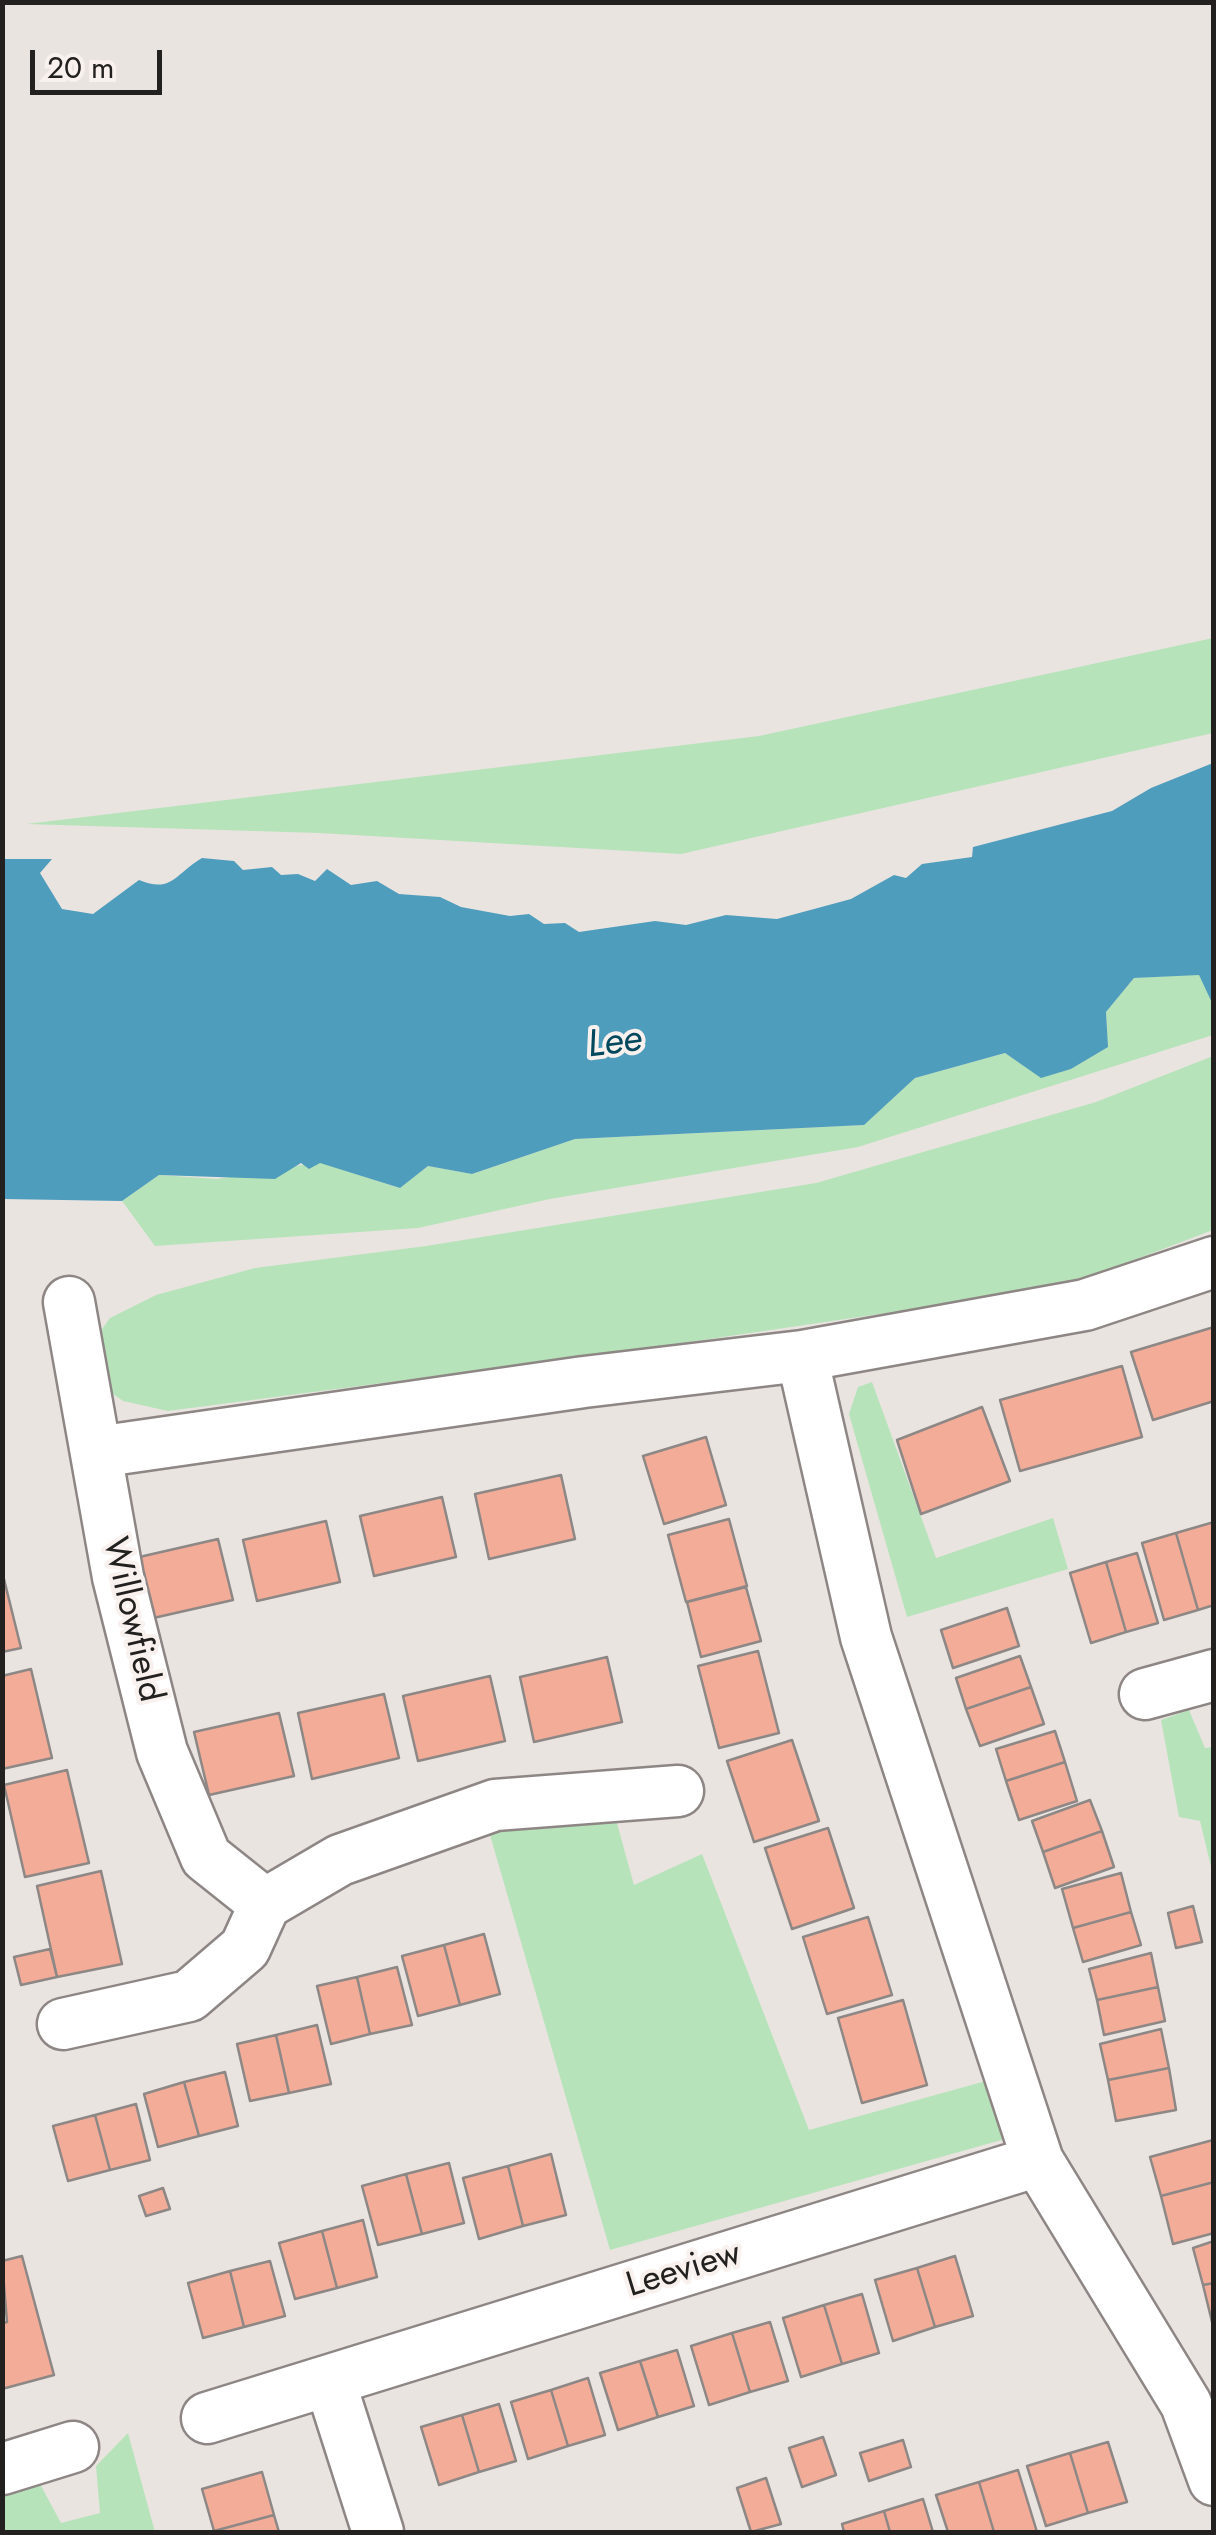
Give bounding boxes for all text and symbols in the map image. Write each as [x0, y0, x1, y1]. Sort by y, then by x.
scale bar [35, 30, 168, 92]
text: 20 m [47, 46, 114, 89]
water label: Lee [585, 1018, 645, 1070]
street label: Willowfield [92, 1534, 170, 1706]
street label: Leeview [622, 2234, 746, 2308]

